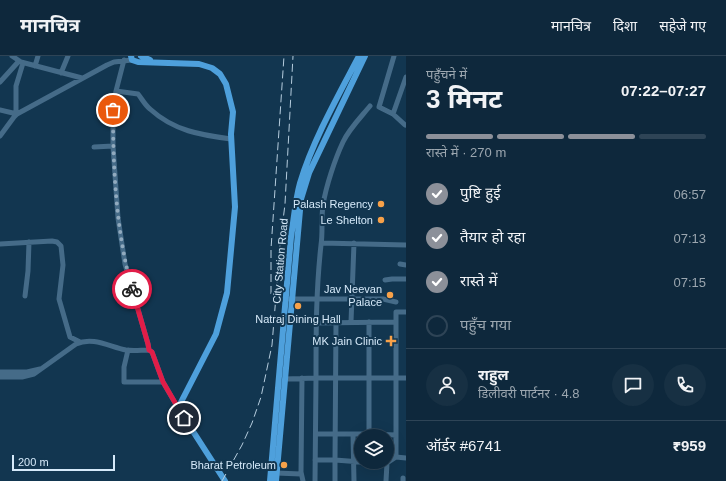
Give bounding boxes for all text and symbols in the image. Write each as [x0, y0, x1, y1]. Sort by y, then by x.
text: मानचित्र [20, 15, 80, 36]
text: मानचित्र [551, 18, 591, 34]
text: दिशा [613, 18, 637, 34]
text: सहेजे गए [659, 18, 706, 34]
text: पहुँचने में [426, 67, 467, 82]
text: 07:22–07:27 [621, 82, 706, 99]
text: 3 मिनट [426, 84, 502, 114]
pin [96, 93, 130, 127]
icon: bag [102, 99, 124, 121]
text: रास्ते में · 270 m [426, 145, 506, 160]
icon: check [426, 183, 448, 205]
text: पुष्टि हुई [460, 184, 501, 201]
text: 06:57 [673, 187, 706, 202]
place label: Palash Regency [293, 198, 373, 210]
marker: Palash Regency [376, 199, 386, 209]
place label: Le Shelton [320, 214, 373, 226]
marker: Le Shelton [376, 215, 386, 225]
street label: City Station Road [270, 218, 290, 304]
icon: check [426, 227, 448, 249]
text: तैयार हो रहा [460, 228, 525, 245]
text: 07:13 [673, 231, 706, 246]
courier [112, 269, 152, 309]
icon: check [426, 271, 448, 293]
text: रास्ते में [460, 272, 498, 289]
text: 07:15 [673, 275, 706, 290]
icon: bike [121, 278, 143, 300]
place label: Jav Neevan Palace [324, 283, 382, 308]
marker: Jav Neevan Palace [385, 290, 395, 300]
marker: Natraj Dining Hall [293, 301, 303, 311]
place label: Natraj Dining Hall [255, 313, 341, 325]
text: पहुँच गया [460, 316, 511, 333]
place label: MK Jain Clinic [312, 335, 382, 347]
marker: MK Jain Clinic [385, 335, 397, 347]
button: person [426, 364, 468, 406]
button: chat [612, 364, 654, 406]
button: phone [664, 364, 706, 406]
text: राहुल [478, 366, 509, 383]
text: डिलीवरी पार्टनर · 4.8 [478, 386, 580, 401]
pin [167, 401, 201, 435]
icon: home [173, 407, 195, 429]
map controls [354, 429, 394, 469]
button: layers [354, 429, 394, 469]
text: ऑर्डर #6741 [426, 437, 501, 454]
text: ₹959 [672, 437, 706, 454]
scale bar [12, 453, 115, 472]
text: 200 m [18, 456, 49, 468]
place label: Bharat Petroleum [190, 459, 276, 471]
marker: Bharat Petroleum [279, 460, 289, 470]

